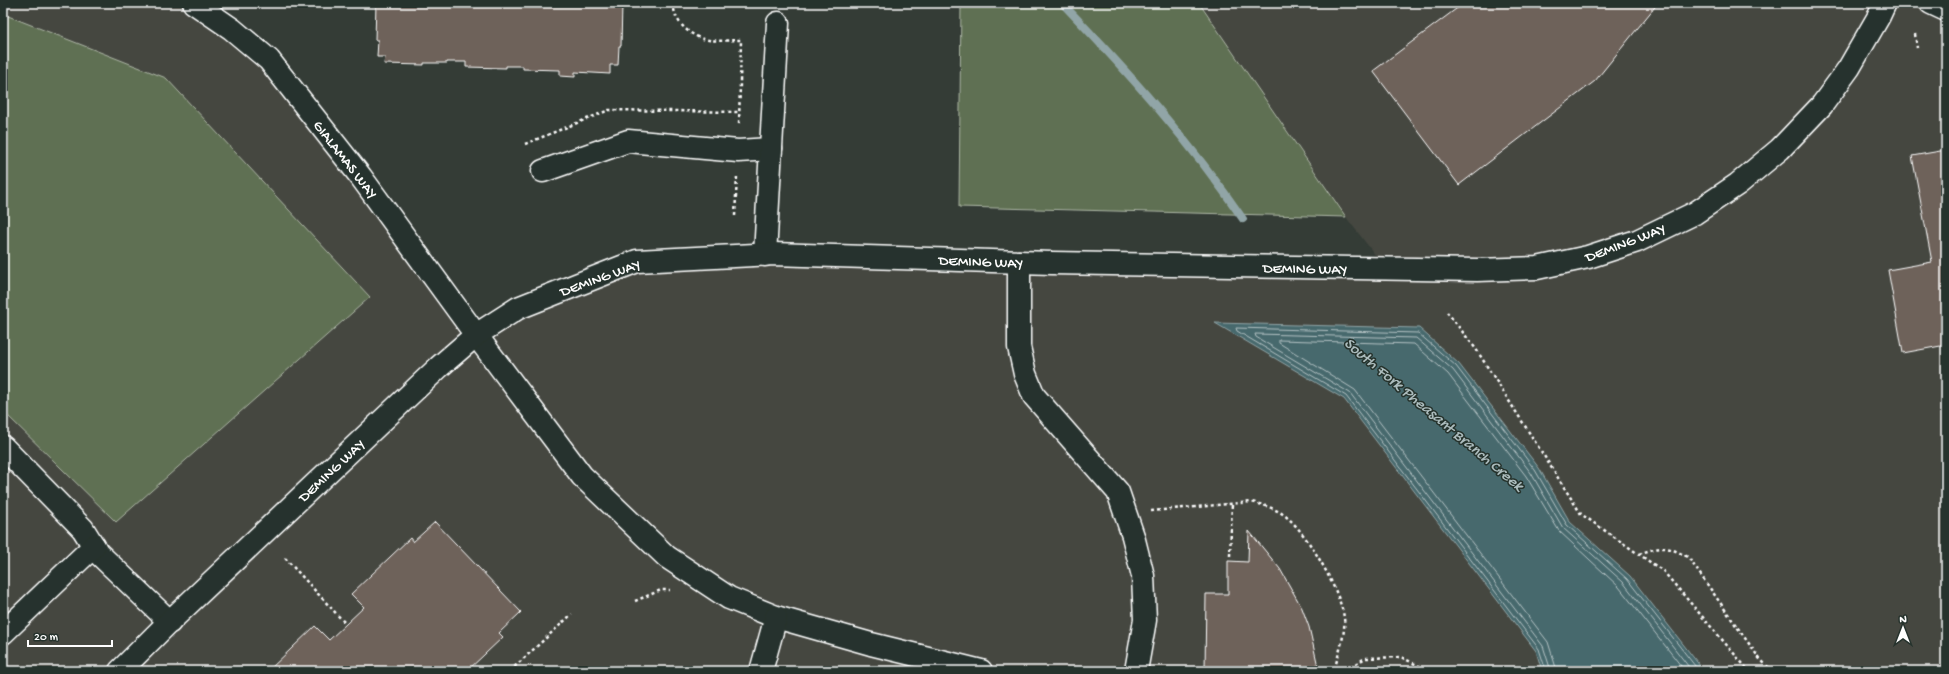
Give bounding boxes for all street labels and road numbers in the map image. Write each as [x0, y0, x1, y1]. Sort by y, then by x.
street label: GIALAMAS WAY [308, 117, 381, 203]
street label: DEMING WAY [1582, 220, 1668, 268]
street label: DEMING WAY [937, 252, 1024, 273]
street label: DEMING WAY [557, 256, 644, 302]
street label: DEMING WAY [1262, 260, 1347, 280]
street label: DEMING WAY [295, 436, 369, 508]

